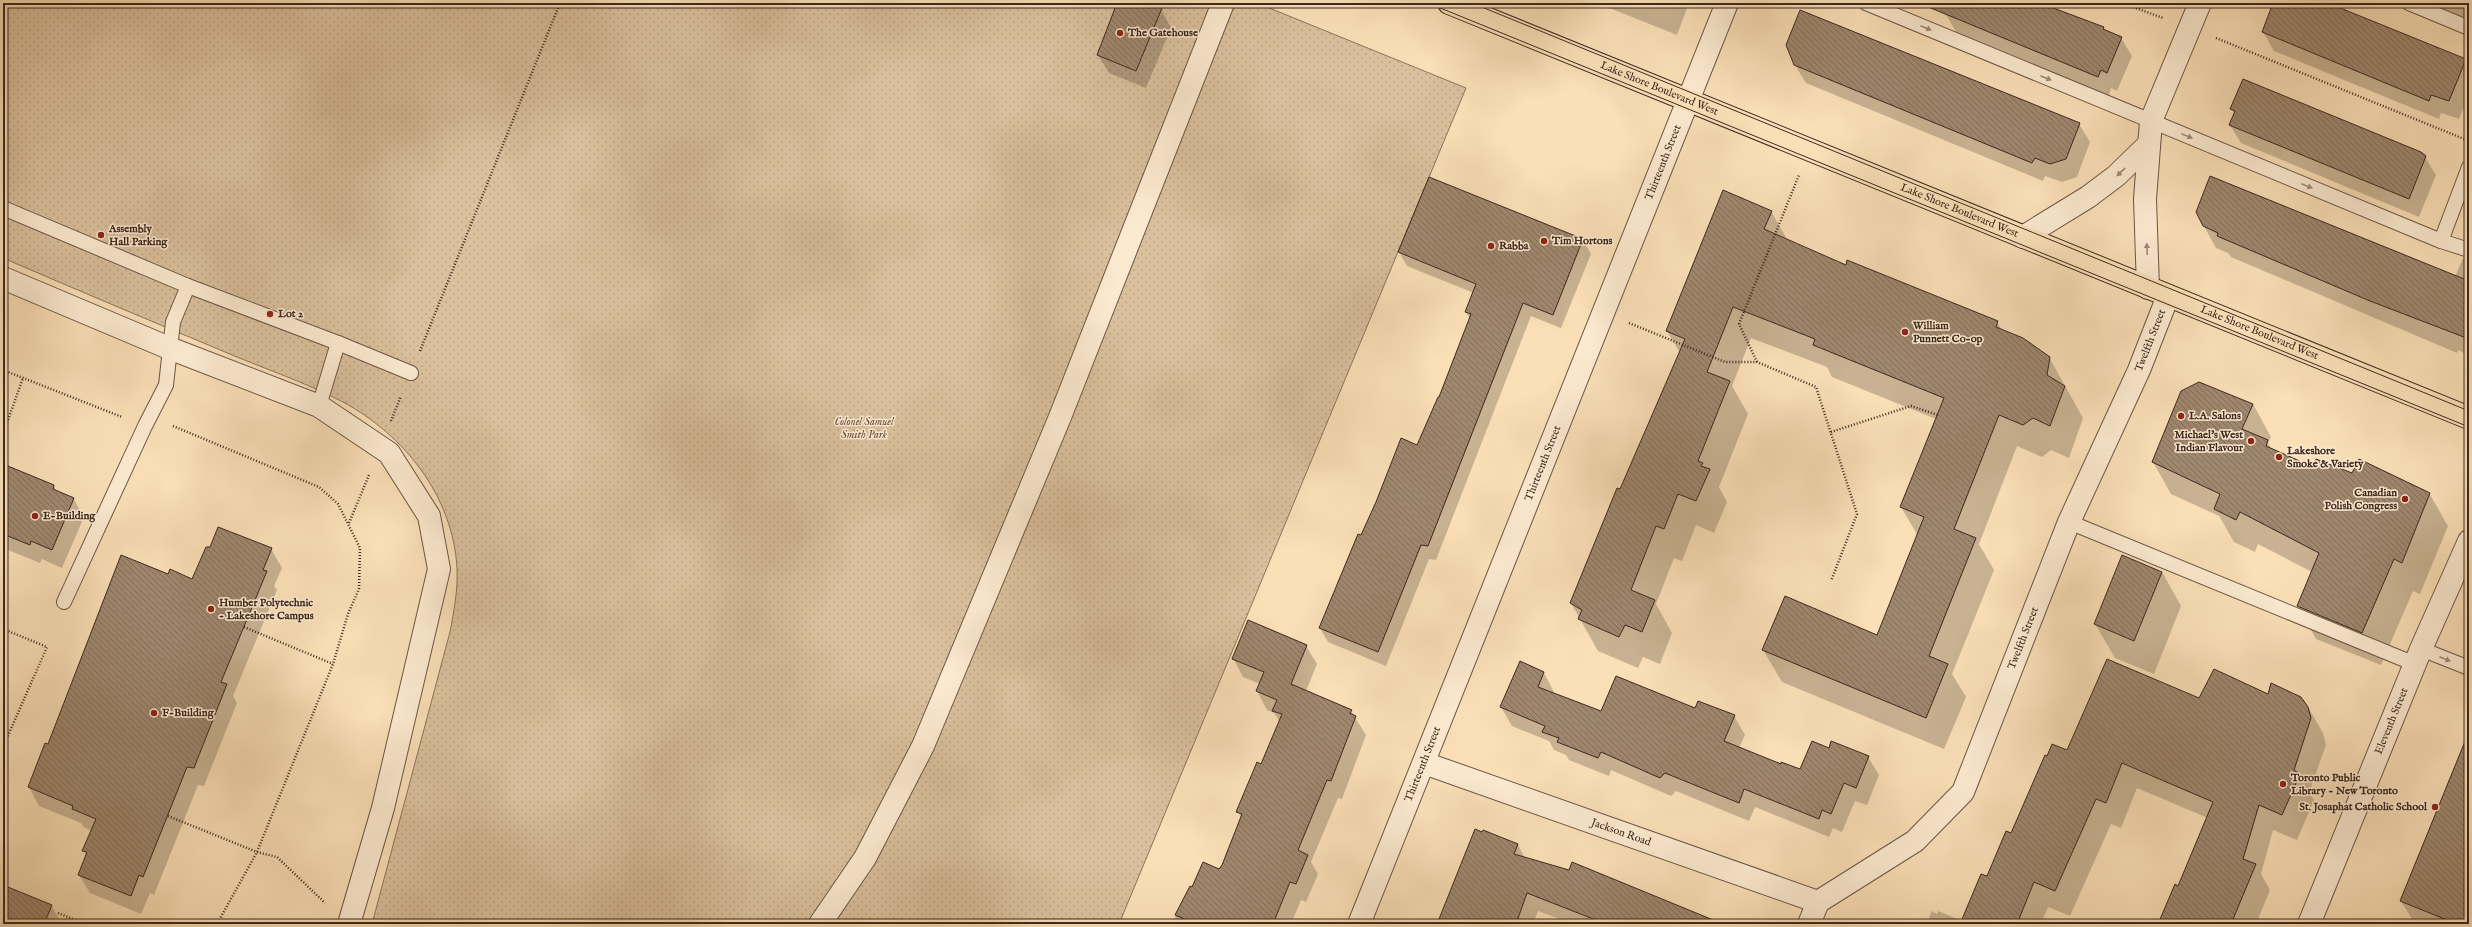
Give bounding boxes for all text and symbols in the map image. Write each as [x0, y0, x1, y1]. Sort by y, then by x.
one-way arrow [1920, 25, 1932, 31]
place label: The Gatehouse [1127, 26, 1198, 40]
marker: The Gatehouse [1115, 28, 1125, 38]
street label: Lake Shore Boulevard West [1598, 58, 1721, 119]
one-way arrow [2040, 75, 2052, 81]
street label: Thirteenth Street [1642, 123, 1685, 202]
one-way arrow [2182, 133, 2193, 139]
one-way arrow [2116, 167, 2126, 177]
street label: Lake Shore Boulevard West [1898, 180, 2021, 241]
one-way arrow [2302, 183, 2314, 189]
place label: Assembly Hall Parking [108, 222, 168, 249]
marker: Assembly Hall Parking [96, 230, 106, 240]
place label: Tim Hortons [1551, 234, 1613, 248]
marker: Tim Hortons [1539, 236, 1549, 246]
place label: Rabba [1499, 239, 1529, 253]
marker: Rabba [1486, 241, 1496, 251]
one-way arrow [2144, 242, 2150, 255]
street label: Lake Shore Boulevard West [2198, 302, 2321, 363]
place label: Lot 2 [277, 307, 304, 321]
street label: Twelfth Street [2132, 307, 2169, 374]
marker: Lot 2 [265, 309, 275, 319]
place label: William Punnett Co-op [1912, 319, 1983, 346]
marker: William Punnett Co-op [1900, 327, 1910, 337]
place label: L.A. Salons [2188, 409, 2241, 423]
marker: L.A. Salons [2176, 411, 2186, 421]
park label: Colonel Samuel Smith Park [834, 415, 895, 442]
street label: Thirteenth Street [1522, 423, 1564, 503]
place label: Michael's West Indian Flavour [2175, 428, 2244, 455]
marker: Michael's West Indian Flavour [2246, 436, 2256, 446]
place label: Lakeshore Smoke & Variety [2286, 444, 2364, 471]
marker: Lakeshore Smoke & Variety [2274, 452, 2284, 462]
place label: Canadian Polish Congress [2324, 486, 2397, 513]
marker: Canadian Polish Congress [2400, 494, 2410, 504]
place label: E-Building [43, 509, 96, 523]
marker: E-Building [30, 511, 40, 521]
place label: Humber Polytechnic - Lakeshore Campus [219, 596, 314, 623]
marker: Humber Polytechnic - Lakeshore Campus [206, 604, 216, 614]
street label: Twelfth Street [2005, 605, 2042, 672]
one-way arrow [2440, 656, 2452, 662]
street label: Eleventh Street [2372, 686, 2412, 757]
place label: F-Building [162, 706, 215, 720]
marker: F-Building [149, 708, 159, 718]
street label: Thirteenth Street [1401, 724, 1444, 804]
place label: Toronto Public Library - New Toronto [2290, 771, 2398, 798]
marker: Toronto Public Library - New Toronto [2278, 779, 2288, 789]
place label: St. Josaphat Catholic School [2299, 800, 2428, 814]
marker: St. Josaphat Catholic School [2430, 802, 2440, 812]
street label: Jackson Road [1587, 815, 1653, 850]

